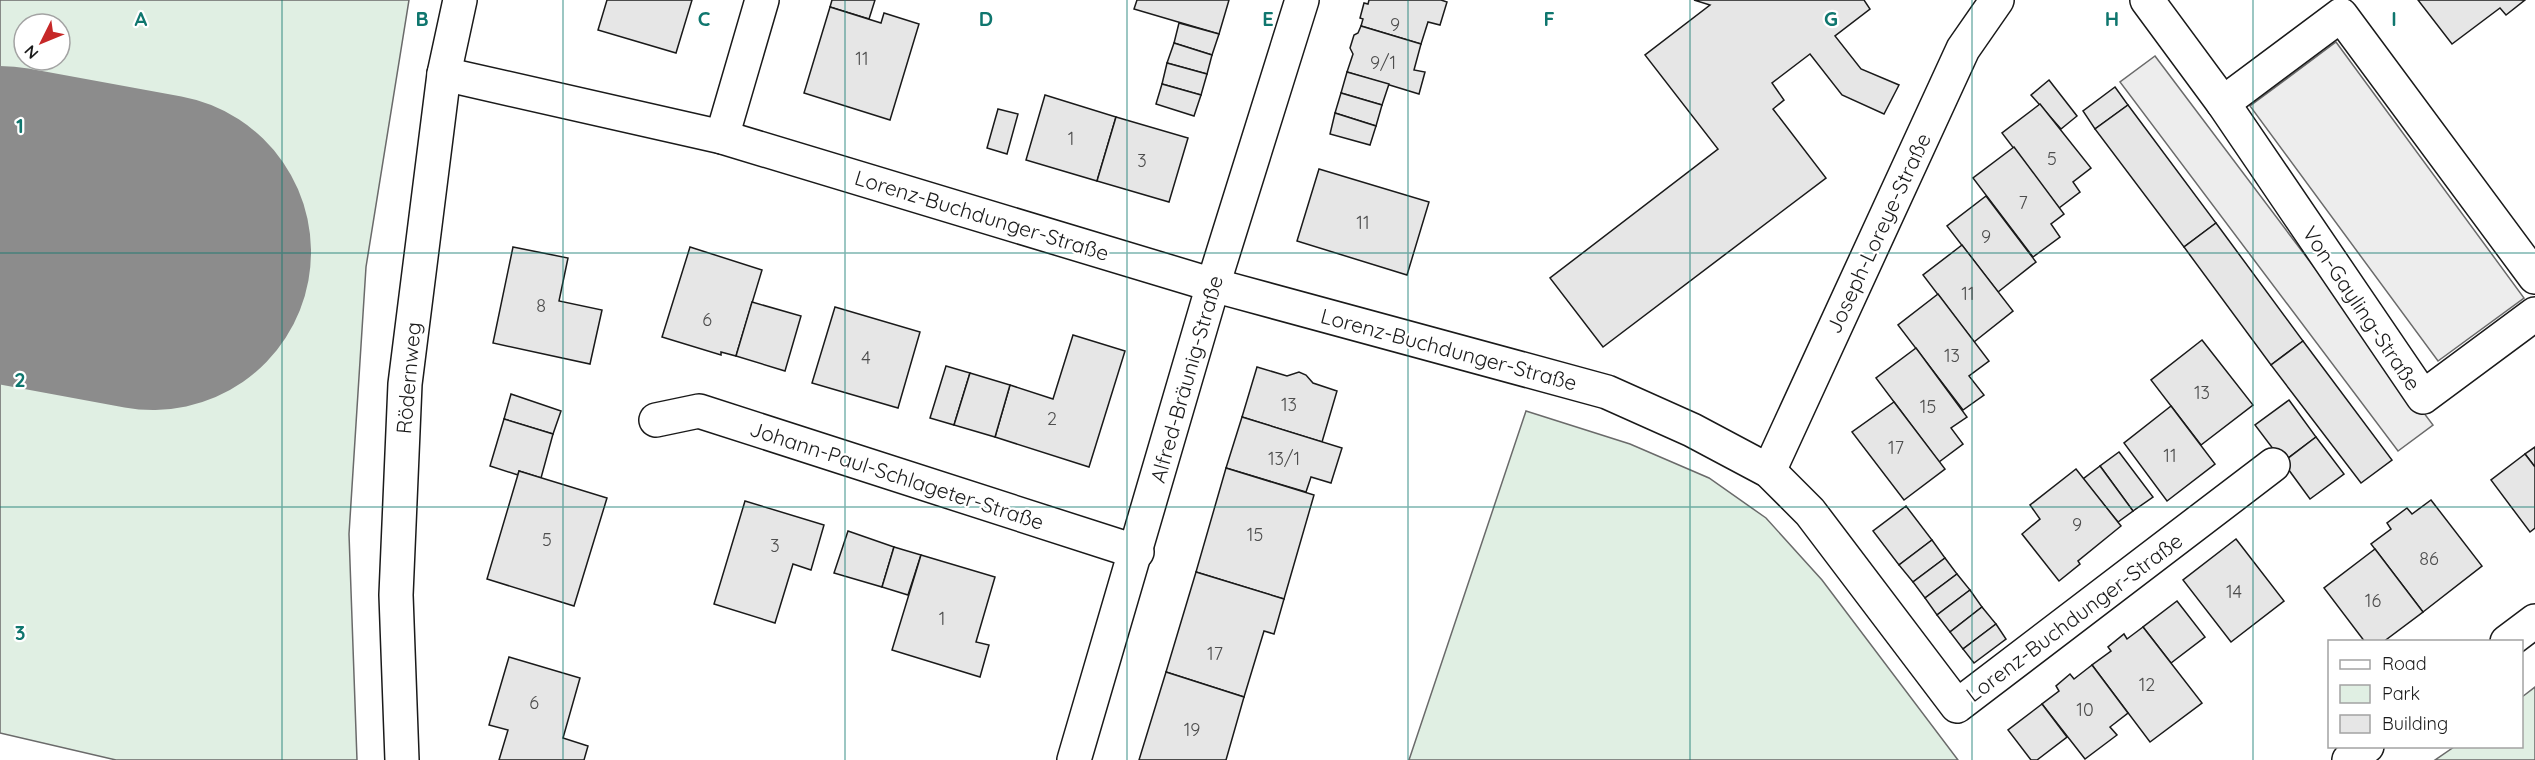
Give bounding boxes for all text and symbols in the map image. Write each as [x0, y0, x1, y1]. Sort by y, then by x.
text: A [135, 6, 148, 31]
text: B [415, 6, 429, 31]
text: C [698, 6, 711, 31]
text: D [979, 6, 993, 31]
text: E [1262, 6, 1274, 31]
text: F [1543, 6, 1555, 31]
text: G [1824, 6, 1838, 31]
text: H [2105, 6, 2119, 31]
text: I [2391, 6, 2397, 31]
north arrow [12, 12, 72, 72]
house number: 9 [1390, 13, 1400, 36]
text: N [20, 41, 42, 63]
house number: 11 [855, 47, 869, 70]
house number: 9/1 [1370, 51, 1396, 74]
text: 1 [16, 113, 24, 138]
house number: 1 [1068, 127, 1074, 150]
street label: Joseph-Loreye-Straße [1820, 129, 1936, 337]
house number: 5 [2047, 147, 2057, 170]
house number: 3 [1137, 149, 1147, 172]
street label: Lorenz-Buchdunger-Straße [852, 164, 1112, 266]
house number: 7 [2018, 191, 2028, 214]
house number: 11 [1356, 211, 1370, 234]
street label: Von-Gayling-Straße [2297, 221, 2427, 395]
house number: 9 [1981, 225, 1991, 248]
street label: Alfred-Bräunig-Straße [1144, 272, 1228, 486]
house number: 11 [1961, 282, 1975, 305]
house number: 8 [536, 294, 546, 317]
street label: Lorenz-Buchdunger-Straße [1318, 302, 1580, 396]
house number: 6 [702, 308, 712, 331]
street label: Rödernweg [390, 321, 426, 435]
house number: 13 [1944, 344, 1960, 367]
house number: 4 [861, 346, 871, 369]
text: 2 [14, 367, 26, 392]
house number: 13 [2194, 381, 2210, 404]
house number: 13 [1281, 393, 1297, 416]
house number: 15 [1920, 395, 1936, 418]
house number: 2 [1047, 407, 1057, 430]
street label: Johann-Paul-Schlageter-Straße [747, 415, 1047, 535]
house number: 17 [1888, 436, 1904, 459]
house number: 11 [2163, 444, 2177, 467]
house number: 13/1 [1268, 447, 1300, 470]
house number: 9 [2072, 513, 2082, 536]
house number: 15 [1247, 523, 1263, 546]
street label: Lorenz-Buchdunger-Straße [1961, 527, 2187, 707]
house number: 5 [542, 528, 552, 551]
house number: 3 [770, 534, 780, 557]
house number: 86 [2419, 547, 2439, 570]
house number: 14 [2226, 580, 2242, 603]
house number: 16 [2365, 589, 2381, 612]
house number: 1 [939, 607, 945, 630]
text: 3 [15, 620, 25, 645]
legend [2328, 640, 2523, 748]
house number: 17 [1207, 642, 1223, 665]
text: Road [2382, 652, 2427, 675]
house number: 12 [2139, 673, 2155, 696]
text: Park [2382, 682, 2420, 705]
house number: 6 [529, 691, 539, 714]
house number: 10 [2076, 698, 2094, 721]
text: Building [2382, 712, 2448, 735]
house number: 19 [1184, 718, 1200, 741]

